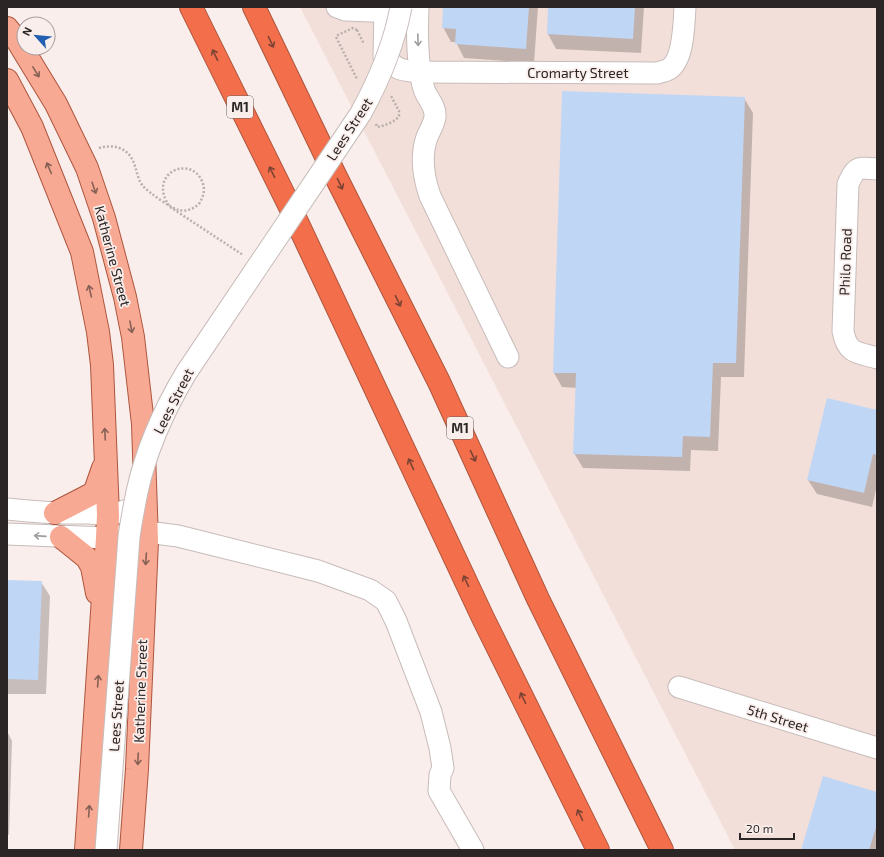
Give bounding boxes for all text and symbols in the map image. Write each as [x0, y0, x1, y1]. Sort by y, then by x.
north arrow [16, 16, 56, 56]
text: N [19, 25, 34, 38]
one-way arrow [414, 33, 422, 46]
one-way arrow [268, 36, 275, 48]
one-way arrow [210, 50, 218, 62]
street label: Cromarty Street [527, 64, 629, 81]
one-way arrow [33, 66, 41, 78]
street label: Lees Street [322, 94, 376, 164]
road number: M1 [227, 96, 253, 118]
one-way arrow [44, 163, 52, 175]
one-way arrow [268, 166, 275, 178]
one-way arrow [337, 178, 344, 190]
one-way arrow [91, 181, 98, 194]
street label: Katherine Street [91, 204, 135, 308]
street label: Philo Road [835, 228, 855, 296]
one-way arrow [85, 285, 93, 298]
one-way arrow [395, 294, 402, 306]
one-way arrow [127, 320, 135, 333]
street label: Lees Street [149, 365, 197, 437]
road number: M1 [447, 417, 473, 439]
one-way arrow [102, 428, 109, 441]
one-way arrow [469, 449, 477, 461]
one-way arrow [407, 458, 414, 470]
one-way arrow [34, 532, 47, 539]
one-way arrow [143, 552, 150, 565]
one-way arrow [462, 576, 469, 588]
street label: Katherine Street [130, 639, 150, 743]
one-way arrow [94, 675, 101, 688]
street label: Lees Street [105, 680, 127, 752]
one-way arrow [519, 693, 526, 705]
street label: 5th Street [745, 701, 811, 735]
one-way arrow [134, 752, 141, 765]
one-way arrow [85, 805, 92, 818]
one-way arrow [576, 809, 583, 821]
scale bar [740, 815, 794, 841]
text: 20 m [746, 821, 773, 835]

